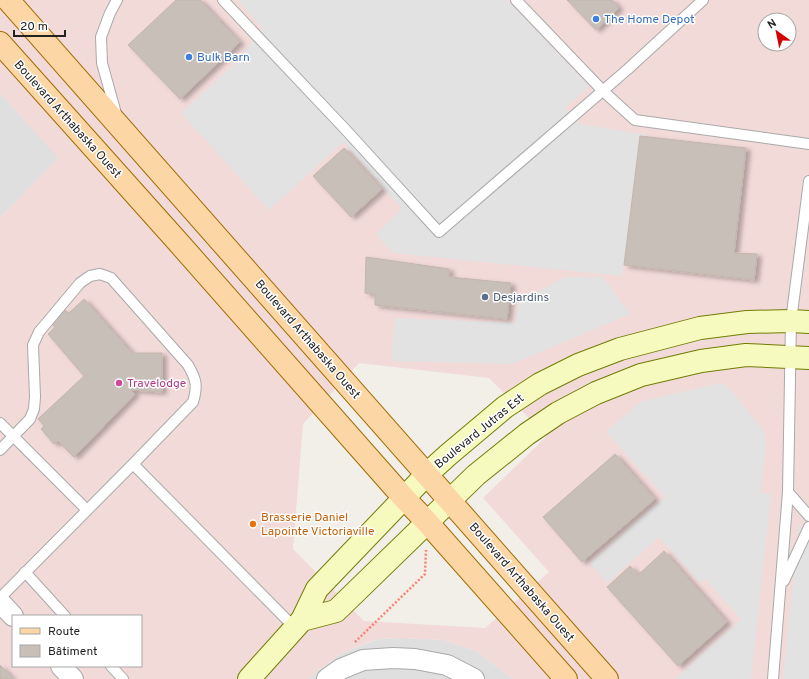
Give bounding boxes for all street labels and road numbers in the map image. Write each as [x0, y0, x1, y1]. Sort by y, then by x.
street label: Boulevard Arthabaska Ouest [10, 57, 124, 182]
street label: Boulevard Arthabaska Ouest [251, 277, 363, 403]
street label: Boulevard Jutras Est [432, 391, 528, 473]
street label: Boulevard Arthabaska Ouest [465, 520, 577, 646]

